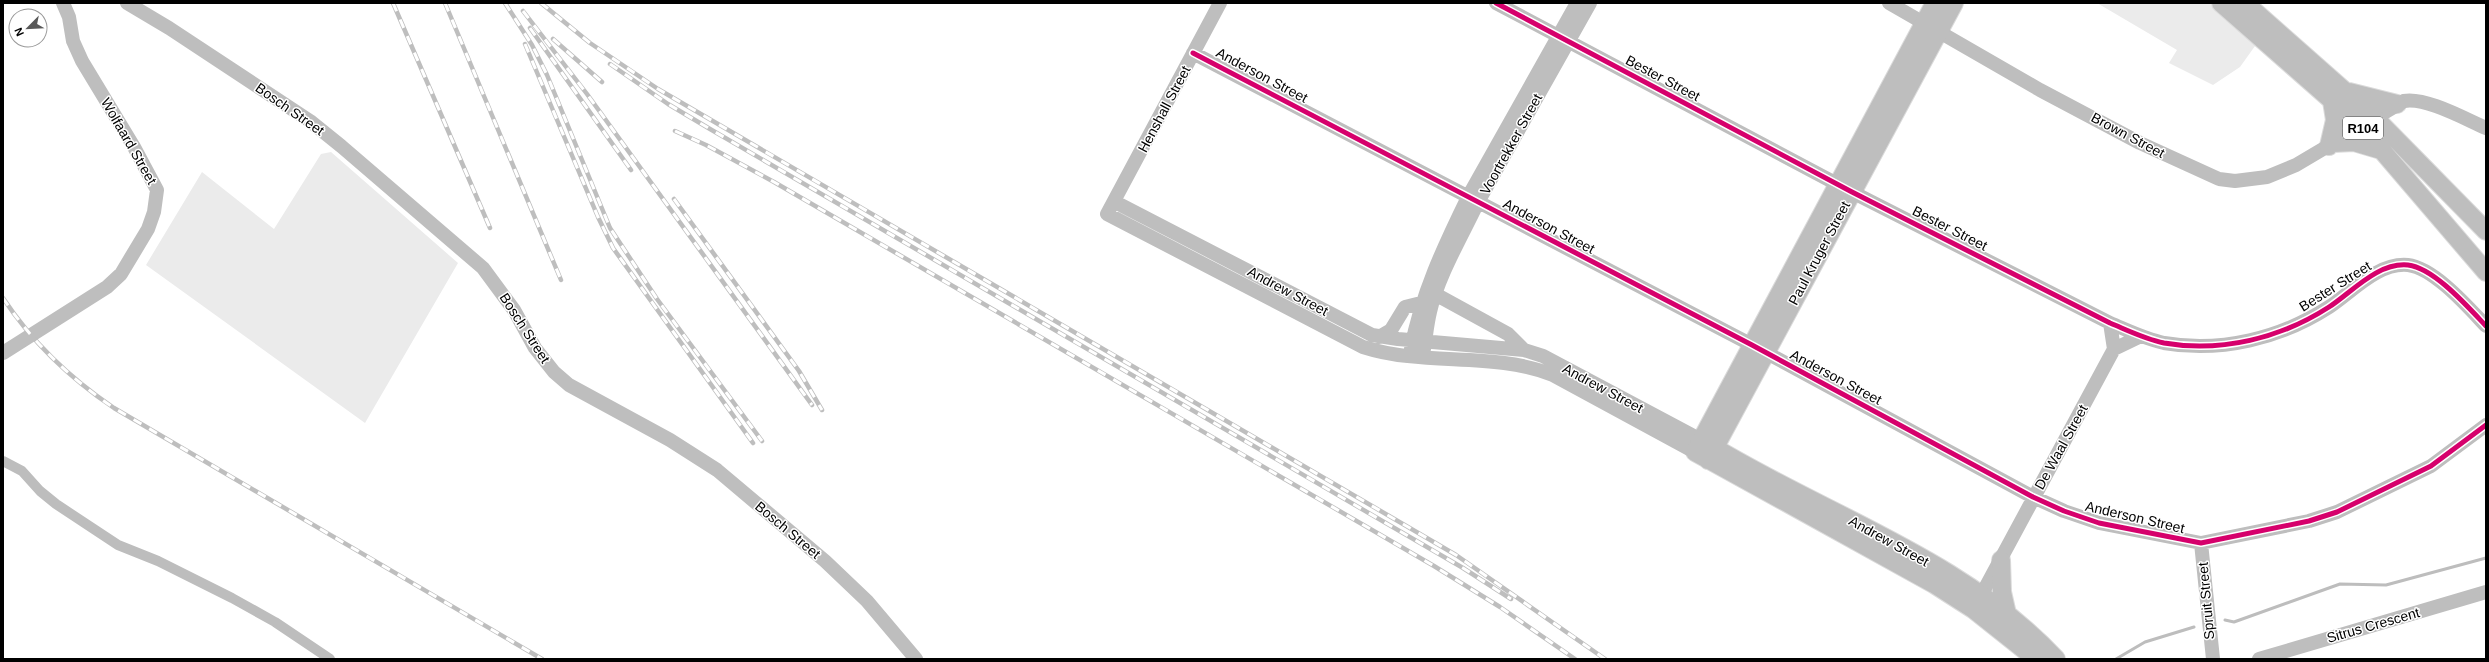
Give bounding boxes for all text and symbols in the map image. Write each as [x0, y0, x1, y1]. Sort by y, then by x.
north arrow [8, 8, 48, 48]
text: N [12, 26, 26, 38]
street label: Anderson Street [1214, 44, 1311, 106]
street label: Bester Street [1623, 52, 1703, 104]
street label: Henshall Street [1134, 63, 1194, 155]
street label: Bosch Street [253, 79, 328, 139]
street label: Voortrekker Street [1477, 91, 1545, 197]
street label: Wolfaard Street [98, 95, 160, 187]
street label: Brown Street [2089, 109, 2168, 161]
road number: R104 [2343, 117, 2383, 139]
street label: Anderson Street [1501, 195, 1598, 257]
street label: Paul Kruger Street [1785, 198, 1853, 308]
street label: Bester Street [1910, 202, 1990, 254]
street label: Bester Street [2296, 258, 2374, 314]
street label: Andrew Street [1245, 263, 1331, 319]
street label: Bosch Street [496, 290, 554, 366]
street label: Anderson Street [1788, 346, 1885, 408]
street label: Andrew Street [1560, 360, 1646, 416]
street label: De Waal Street [2031, 402, 2091, 492]
street label: Bosch Street [752, 498, 824, 562]
street label: Anderson Street [2084, 498, 2186, 536]
street label: Andrew Street [1846, 512, 1932, 570]
street label: Spruit Street [2195, 561, 2217, 640]
street label: Sitrus Crescent [2325, 604, 2421, 646]

